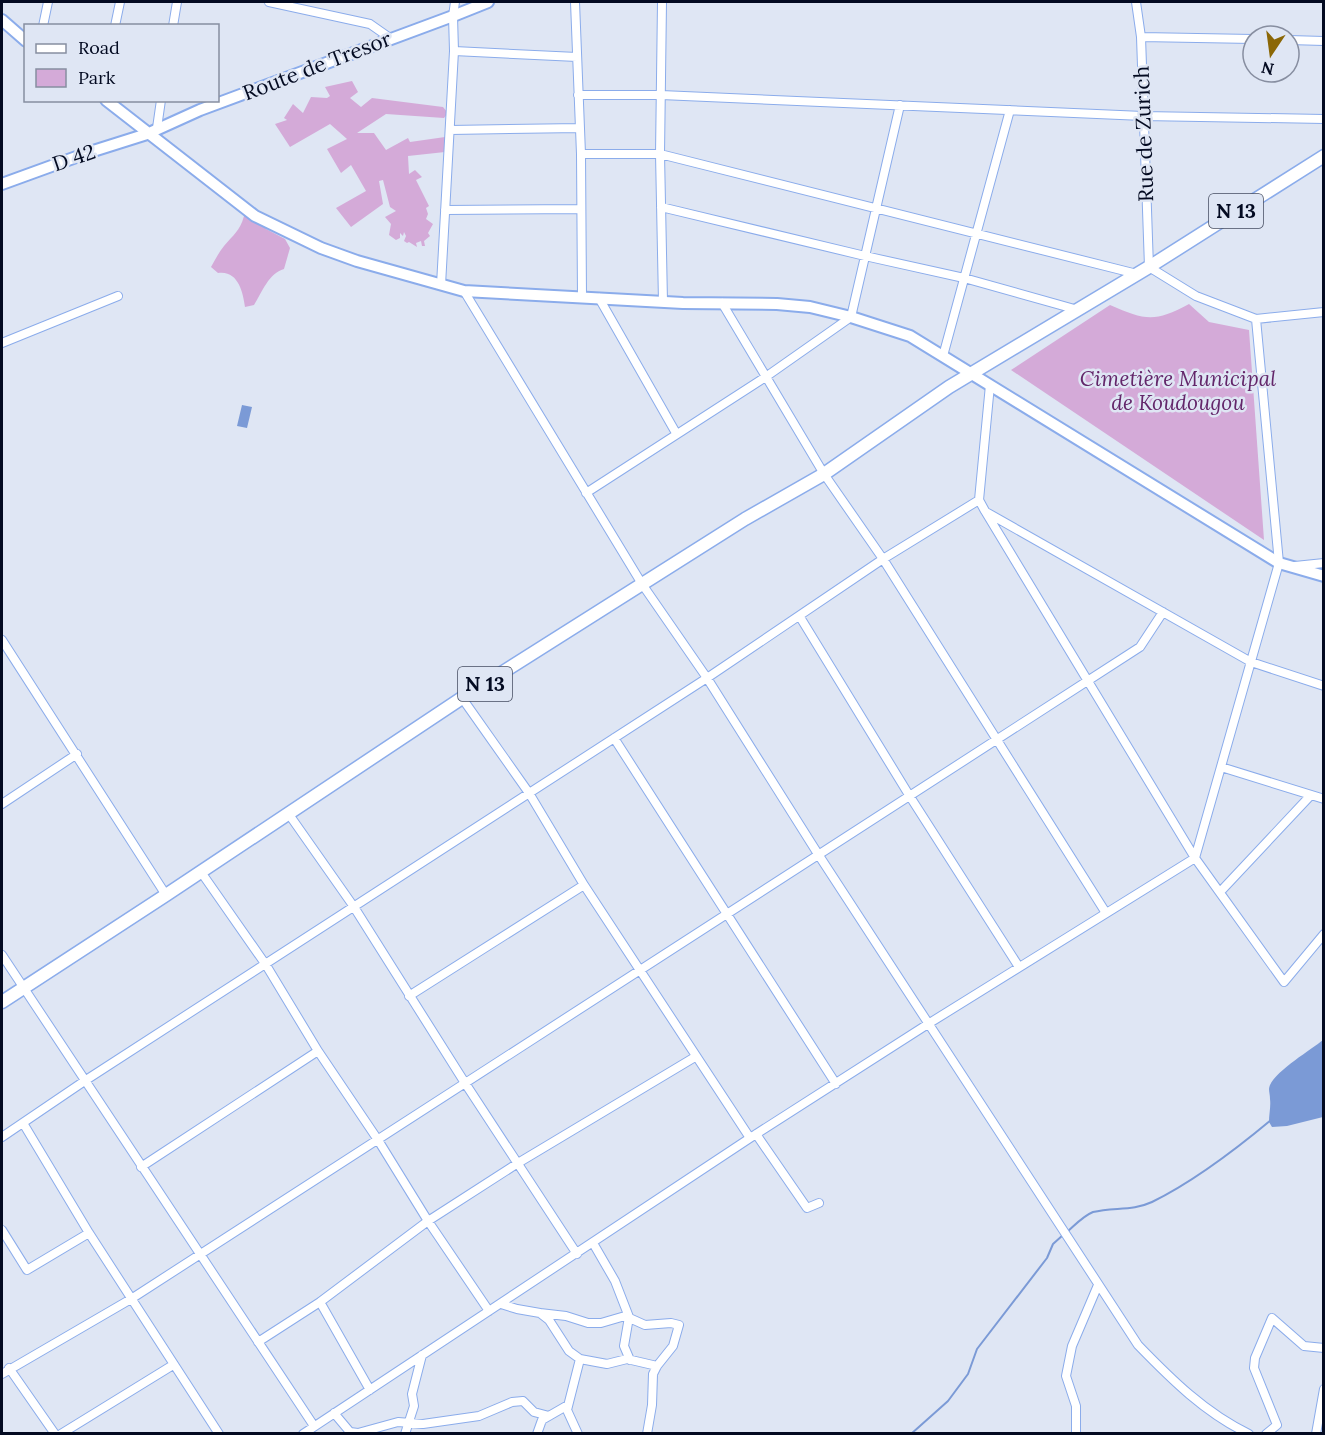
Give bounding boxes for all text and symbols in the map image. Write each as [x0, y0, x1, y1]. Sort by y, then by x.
legend [24, 24, 219, 102]
north arrow [1241, 24, 1301, 84]
street label: Route de Tresor [239, 25, 395, 106]
text: Road [78, 36, 120, 59]
text: N [1259, 57, 1276, 80]
street label: Rue de Zurich [1128, 65, 1159, 203]
text: Park [78, 66, 116, 89]
street label: D 42 [49, 138, 99, 177]
road number: N 13 [1209, 194, 1263, 228]
park label: Cimetière Municipal de Koudougou [1080, 365, 1276, 416]
road number: N 13 [458, 667, 512, 701]

